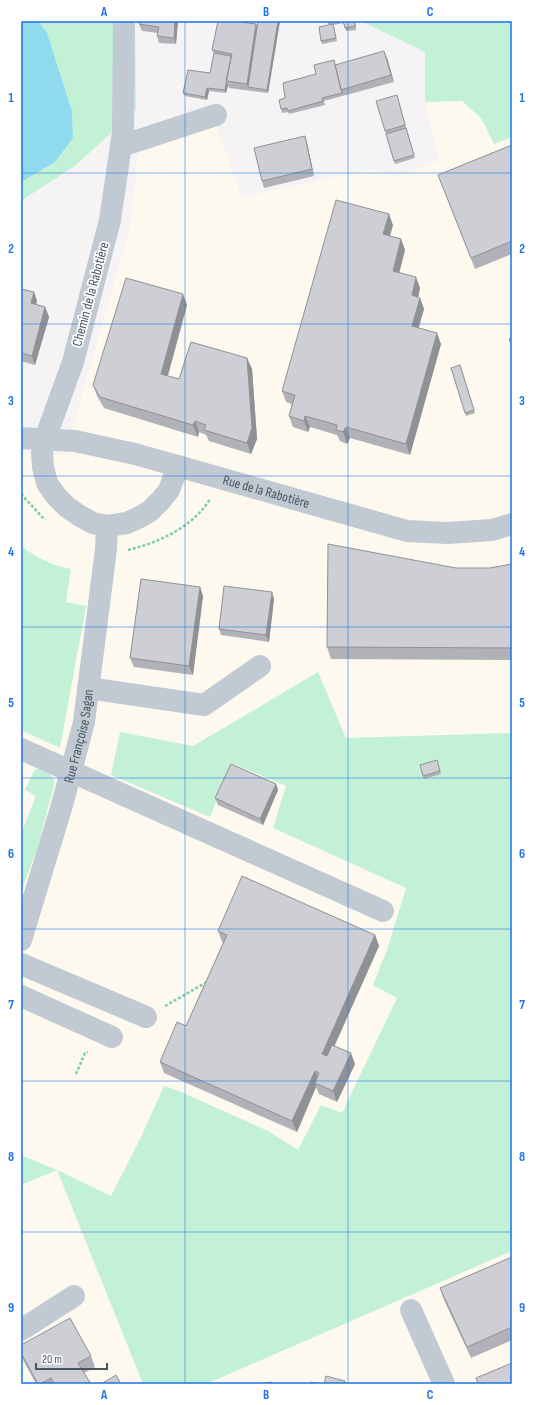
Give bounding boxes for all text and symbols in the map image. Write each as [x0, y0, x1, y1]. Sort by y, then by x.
text: A [100, 4, 108, 20]
text: B [263, 4, 269, 20]
text: C [427, 4, 434, 20]
text: 1 [8, 90, 14, 106]
text: 1 [519, 90, 525, 106]
street label: Chemin de la Rabotière [68, 240, 113, 348]
text: 2 [8, 241, 14, 257]
text: 2 [519, 241, 525, 257]
text: 3 [8, 393, 14, 409]
text: 3 [519, 393, 525, 409]
street label: Rue de la Rabotière [221, 471, 312, 512]
text: 4 [8, 544, 14, 560]
text: 4 [519, 544, 525, 560]
street label: Rue Françoise Sagan [60, 688, 97, 785]
text: 5 [8, 695, 14, 711]
text: 5 [519, 695, 525, 711]
text: 6 [8, 846, 14, 862]
text: 6 [519, 846, 525, 862]
text: 7 [8, 997, 14, 1013]
text: 7 [519, 997, 525, 1013]
text: 8 [8, 1149, 14, 1165]
text: 8 [519, 1149, 525, 1165]
text: 9 [8, 1300, 14, 1316]
text: 9 [519, 1300, 525, 1316]
scale bar [36, 1345, 107, 1371]
text: 20 m [42, 1352, 62, 1367]
text: A [100, 1387, 108, 1403]
text: B [263, 1387, 269, 1403]
text: C [427, 1387, 434, 1403]

